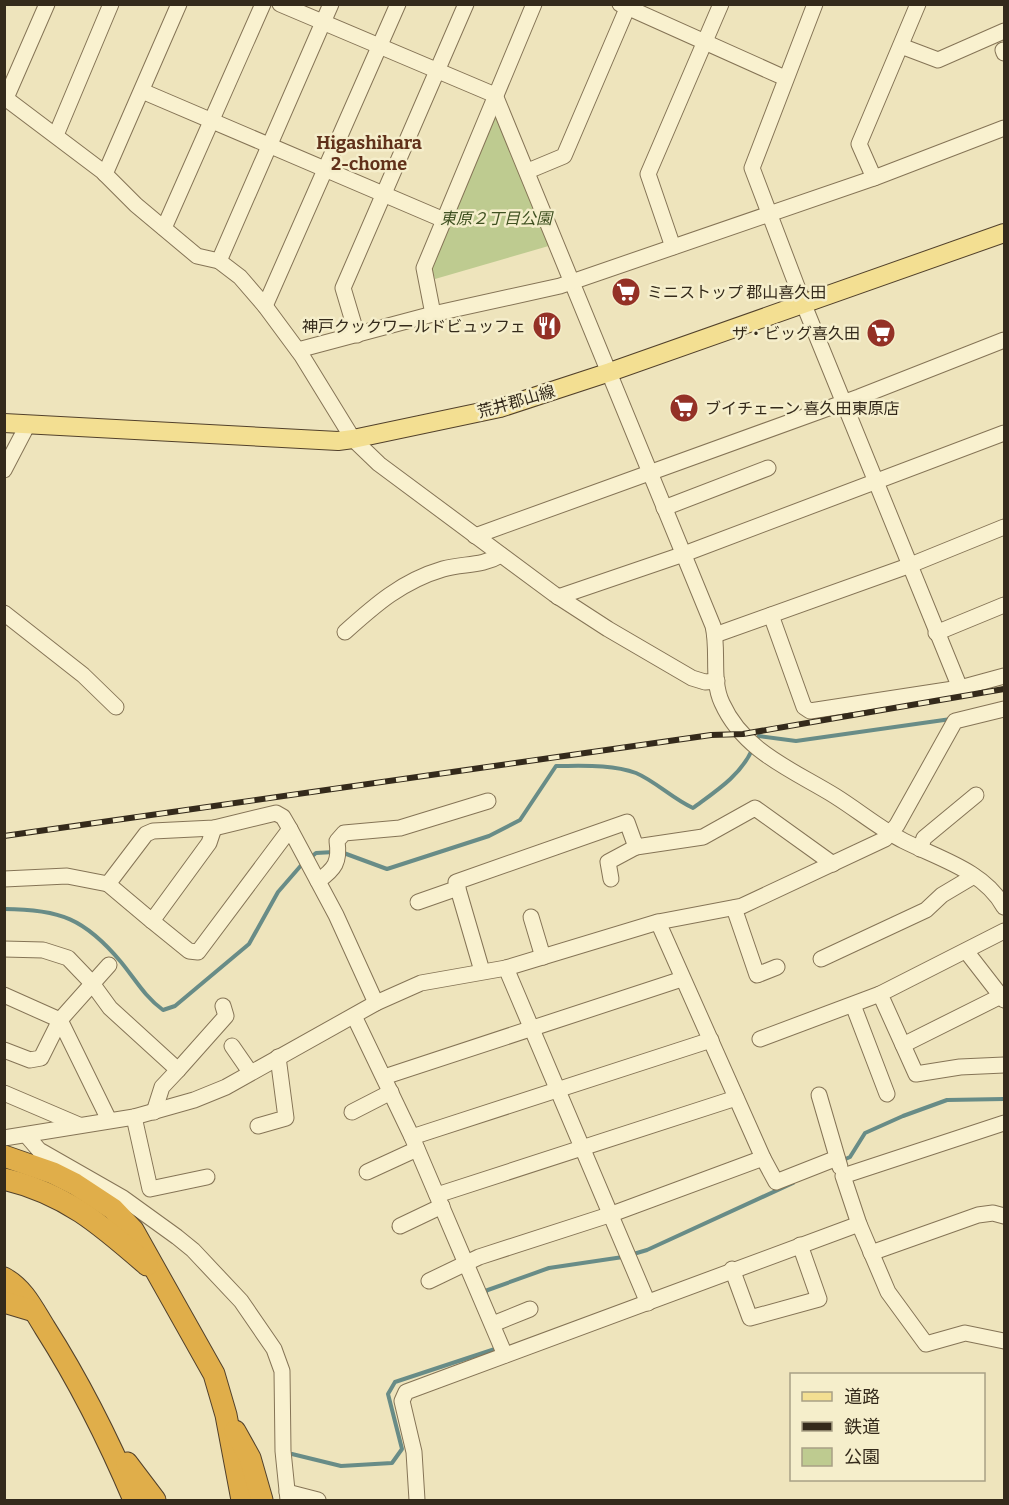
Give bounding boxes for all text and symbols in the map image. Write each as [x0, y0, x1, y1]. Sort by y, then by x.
district label: Higashihara 2-chome [316, 132, 422, 175]
park label: 東原２丁目公園 [440, 209, 554, 228]
supermarket icon: ミニストップ 郡山喜久田 [610, 276, 642, 308]
place label: ミニストップ 郡山喜久田 [647, 283, 826, 302]
restaurant icon: 神戸クックワールドビュッフェ [531, 310, 563, 342]
place label: 神戸クックワールドビュッフェ [302, 317, 526, 336]
supermarket icon: ザ・ビッグ喜久田 [865, 317, 897, 349]
place label: ザ・ビッグ喜久田 [732, 324, 860, 343]
street label: 荒井郡山線 [475, 381, 557, 422]
supermarket icon: ブイチェーン 喜久田東原店 [668, 392, 700, 424]
place label: ブイチェーン 喜久田東原店 [705, 399, 899, 418]
legend [790, 1373, 985, 1481]
text: 道路 [844, 1386, 880, 1408]
text: 鉄道 [844, 1416, 880, 1438]
text: 公園 [844, 1446, 880, 1468]

